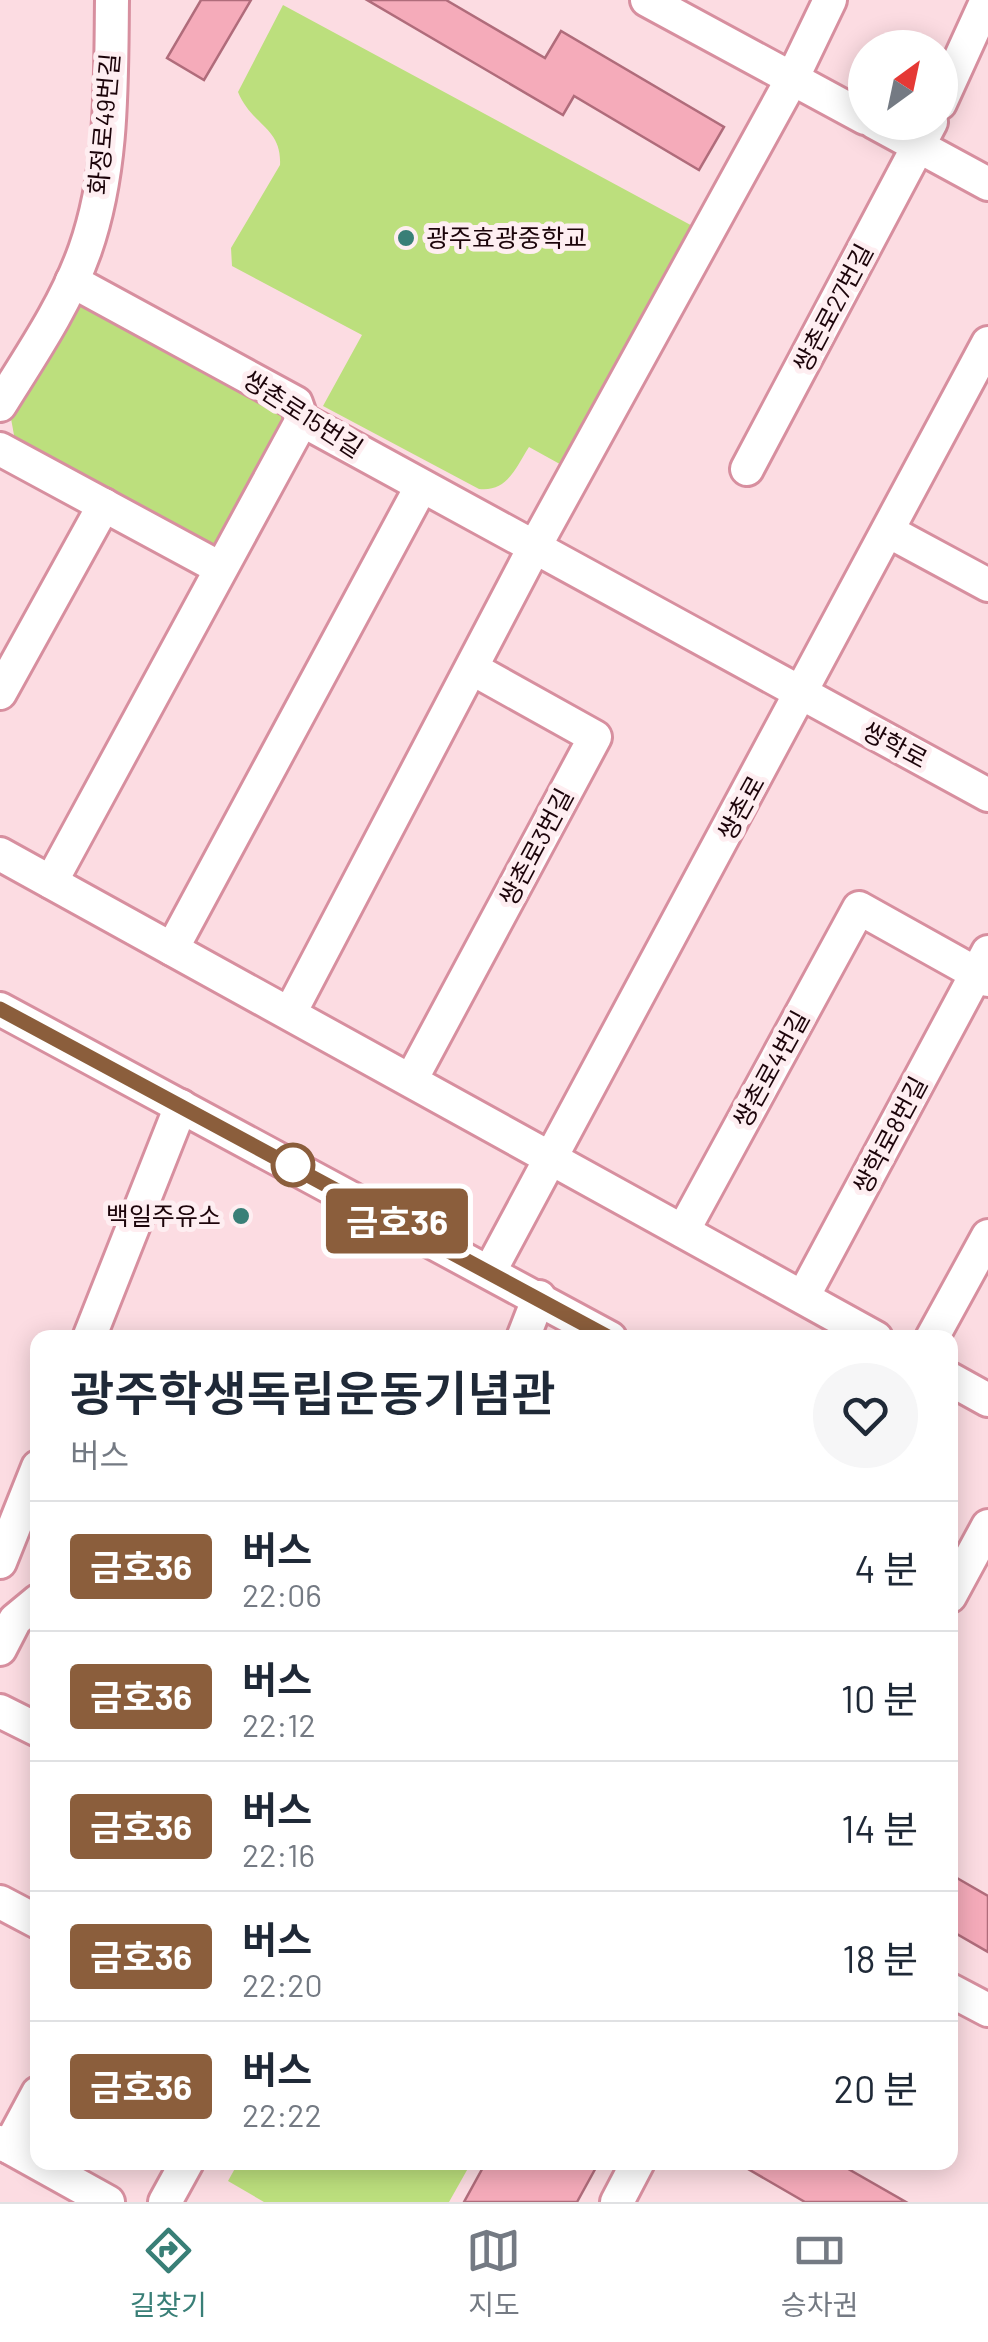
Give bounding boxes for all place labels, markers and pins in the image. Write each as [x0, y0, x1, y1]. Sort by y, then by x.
place label: 광주효광중학교 [426, 222, 587, 252]
marker: 광주효광중학교 [395, 227, 417, 249]
unlabelled marker [272, 1144, 314, 1186]
place label: 백일주유소 [106, 1200, 221, 1230]
marker: 백일주유소 [230, 1205, 252, 1227]

